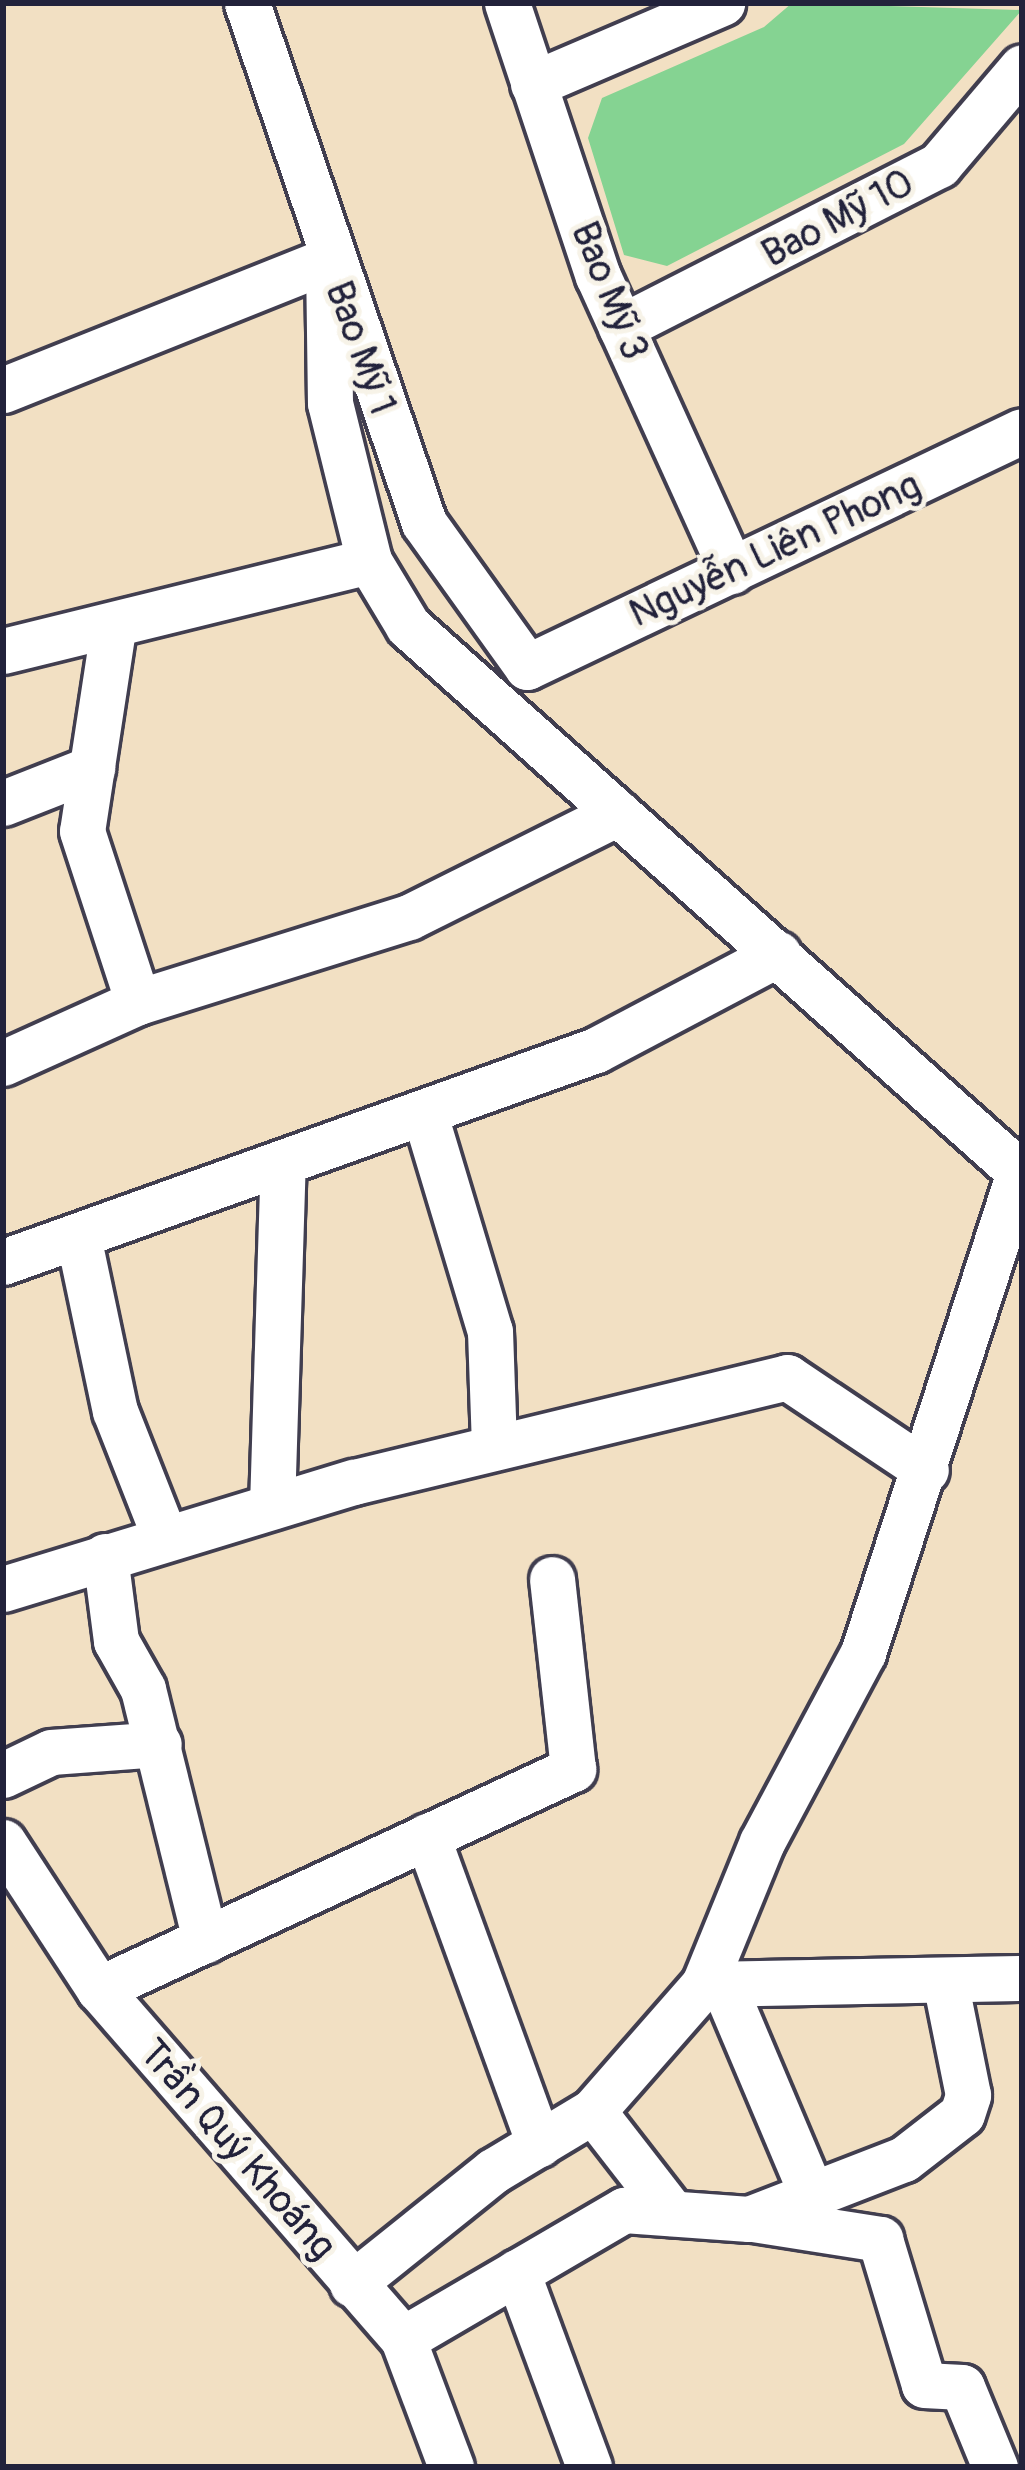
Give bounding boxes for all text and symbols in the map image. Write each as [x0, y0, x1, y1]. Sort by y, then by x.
street label: Bao Mỹ 10 [754, 160, 922, 278]
street label: Bao Mỹ 3 [560, 215, 658, 367]
street label: Bao Mỹ 1 [314, 275, 406, 421]
street label: Nguyễn Liên Phong [622, 462, 928, 638]
street label: Trần Quý Khoáng [129, 2030, 345, 2270]

